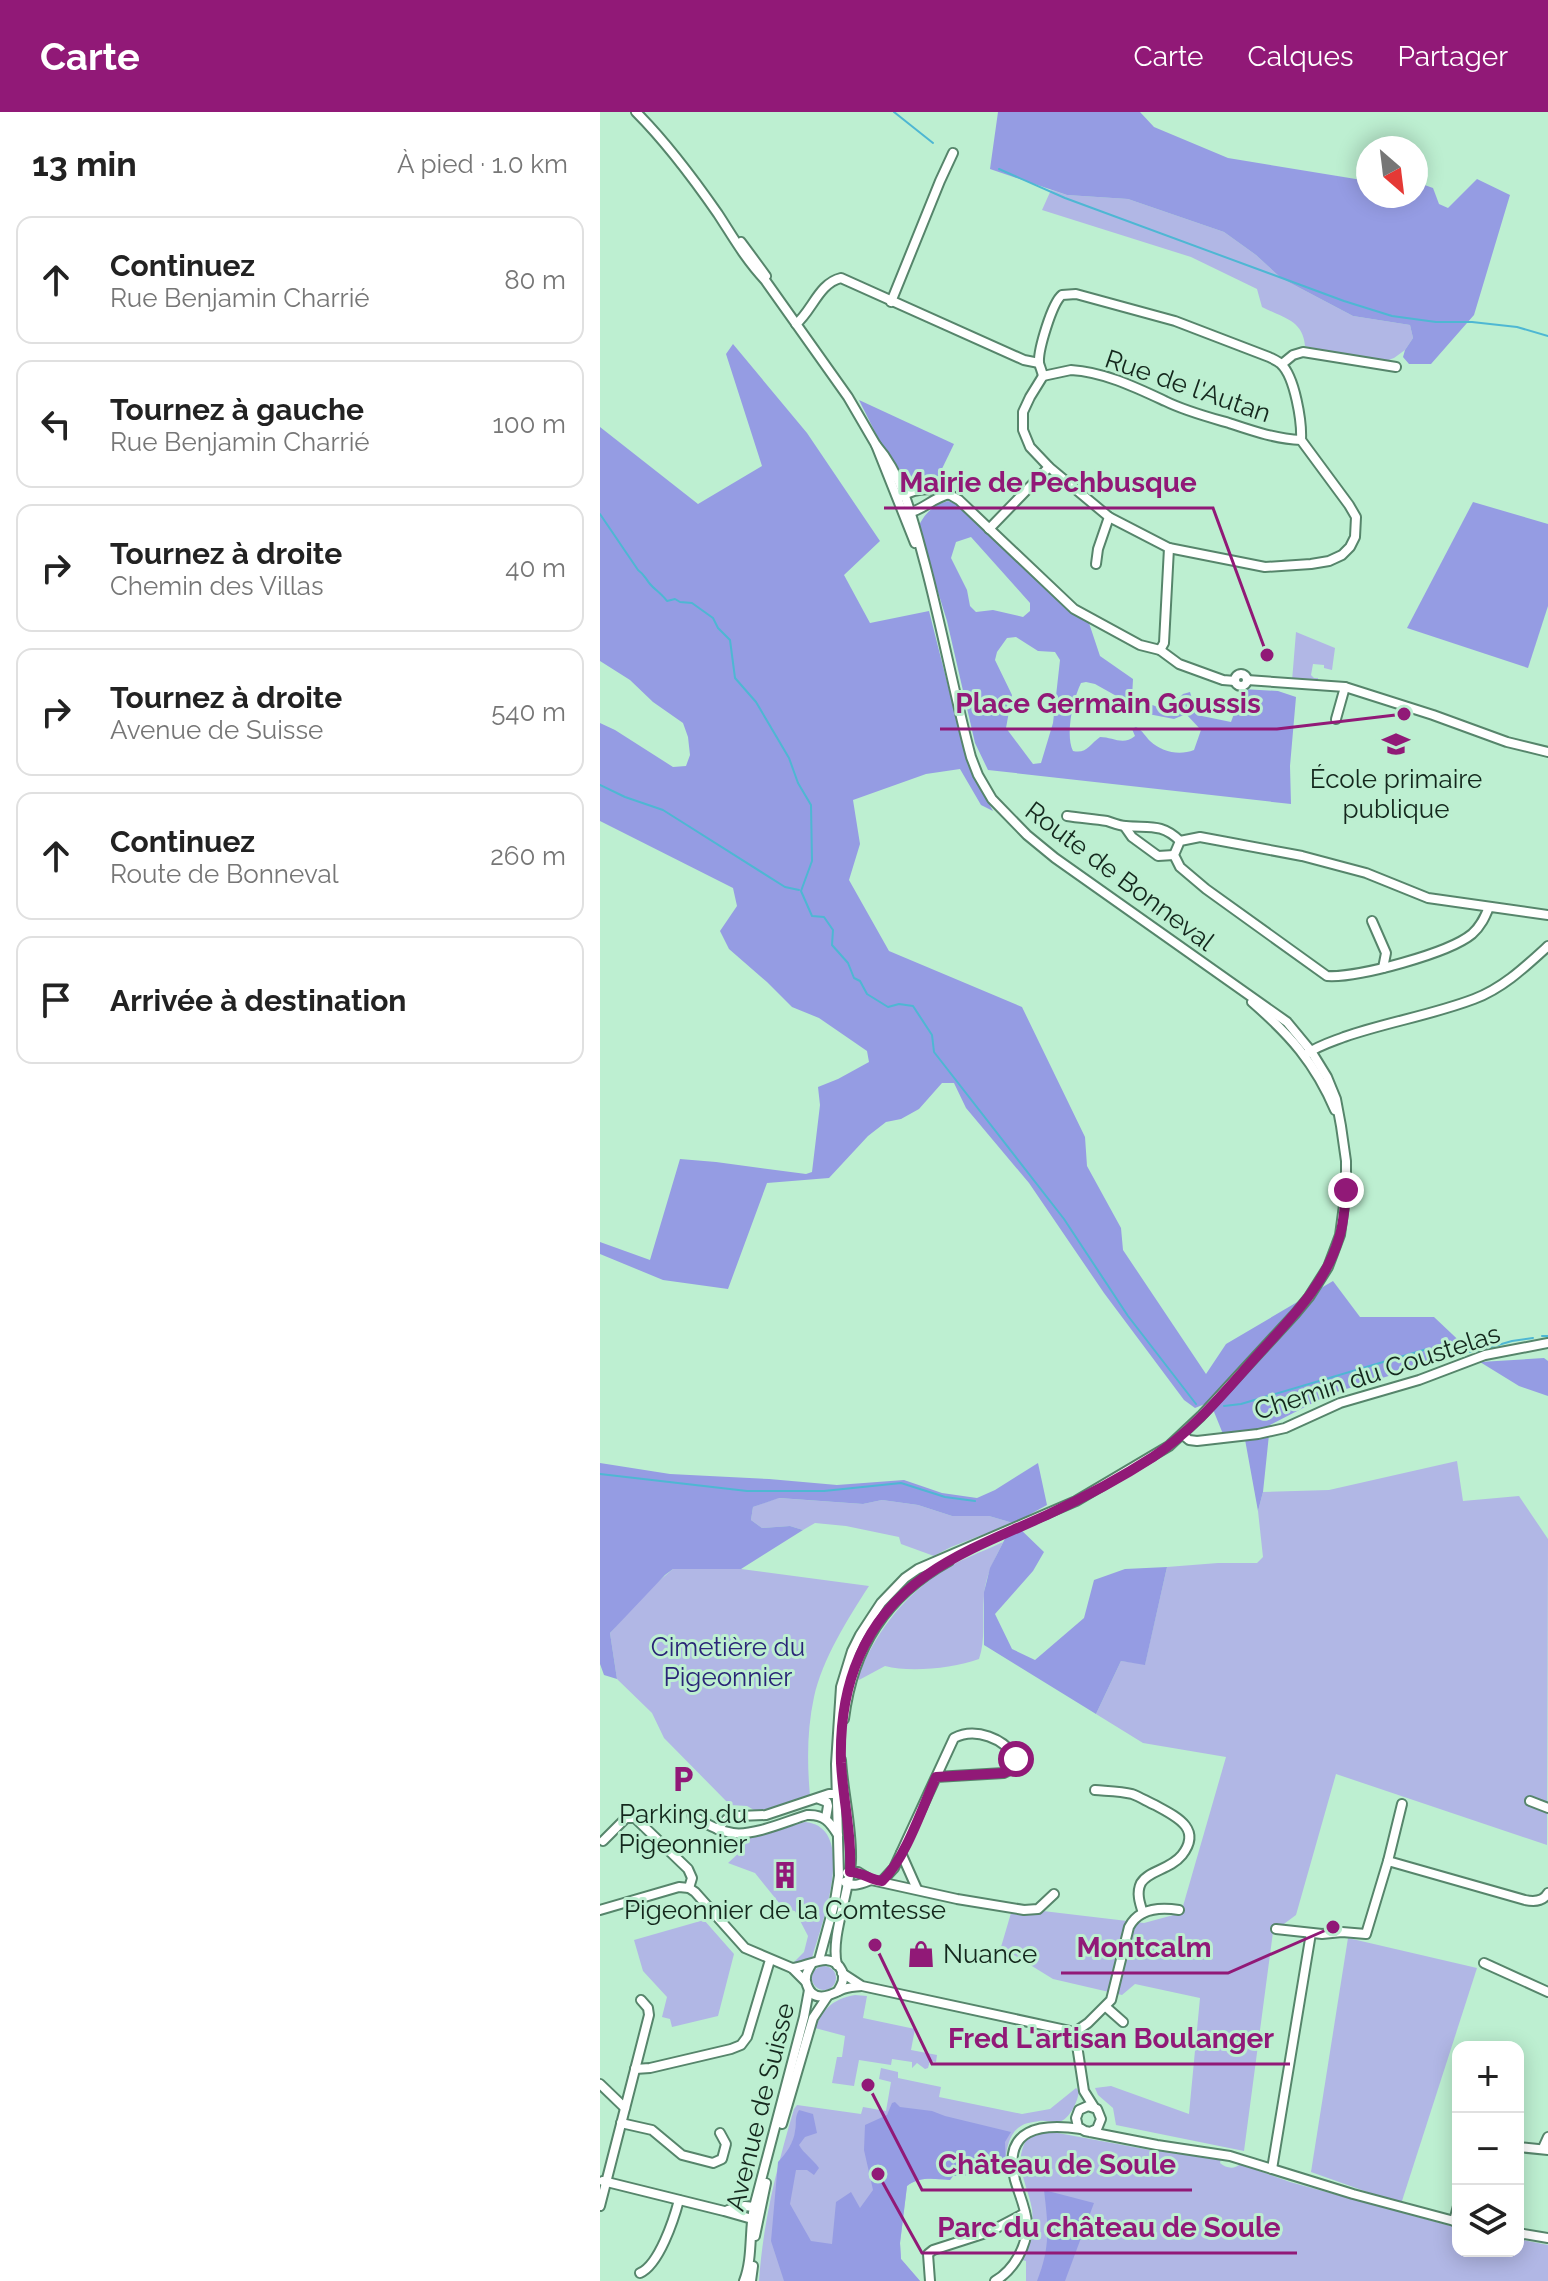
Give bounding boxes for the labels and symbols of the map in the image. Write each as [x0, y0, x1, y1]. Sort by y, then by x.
north arrow [1356, 136, 1428, 208]
street label: Rue de l'Autan [1101, 344, 1275, 428]
callout: Mairie de Pechbusque [884, 456, 1213, 508]
text: Mairie de Pechbusque [899, 466, 1197, 499]
callout: Place Germain Goussis [940, 677, 1277, 729]
text: Place Germain Goussis [955, 687, 1261, 720]
school or university icon: École primaire publique [1381, 729, 1411, 759]
place label: École primaire publique [1310, 764, 1482, 824]
street label: Route de Bonneval [1020, 795, 1221, 957]
route end [1328, 1172, 1364, 1208]
street label: Chemin du Coustelas [1250, 1318, 1504, 1426]
park label: Cimetière du Pigeonnier [651, 1632, 805, 1692]
route start [998, 1741, 1034, 1777]
parking icon: Parking du Pigeonnier [668, 1764, 698, 1794]
place label: Parking du Pigeonnier [618, 1799, 748, 1859]
building icon: Pigeonnier de la Comtesse [770, 1860, 800, 1890]
place label: Pigeonnier de la Comtesse [624, 1895, 946, 1925]
callout: Montcalm [1061, 1921, 1228, 1973]
text: Montcalm [1076, 1931, 1212, 1964]
shop icon: Nuance [906, 1939, 936, 1969]
place label: Nuance [943, 1939, 1037, 1969]
street label: Avenue de Suisse [720, 2000, 800, 2214]
callout: Fred L'artisan Boulanger [932, 2012, 1290, 2064]
text: Fred L'artisan Boulanger [948, 2022, 1274, 2055]
callout: Château de Soule [922, 2138, 1192, 2190]
text: Château de Soule [938, 2148, 1176, 2181]
callout: Parc du château de Soule [922, 2201, 1297, 2253]
text: Parc du château de Soule [937, 2211, 1281, 2244]

